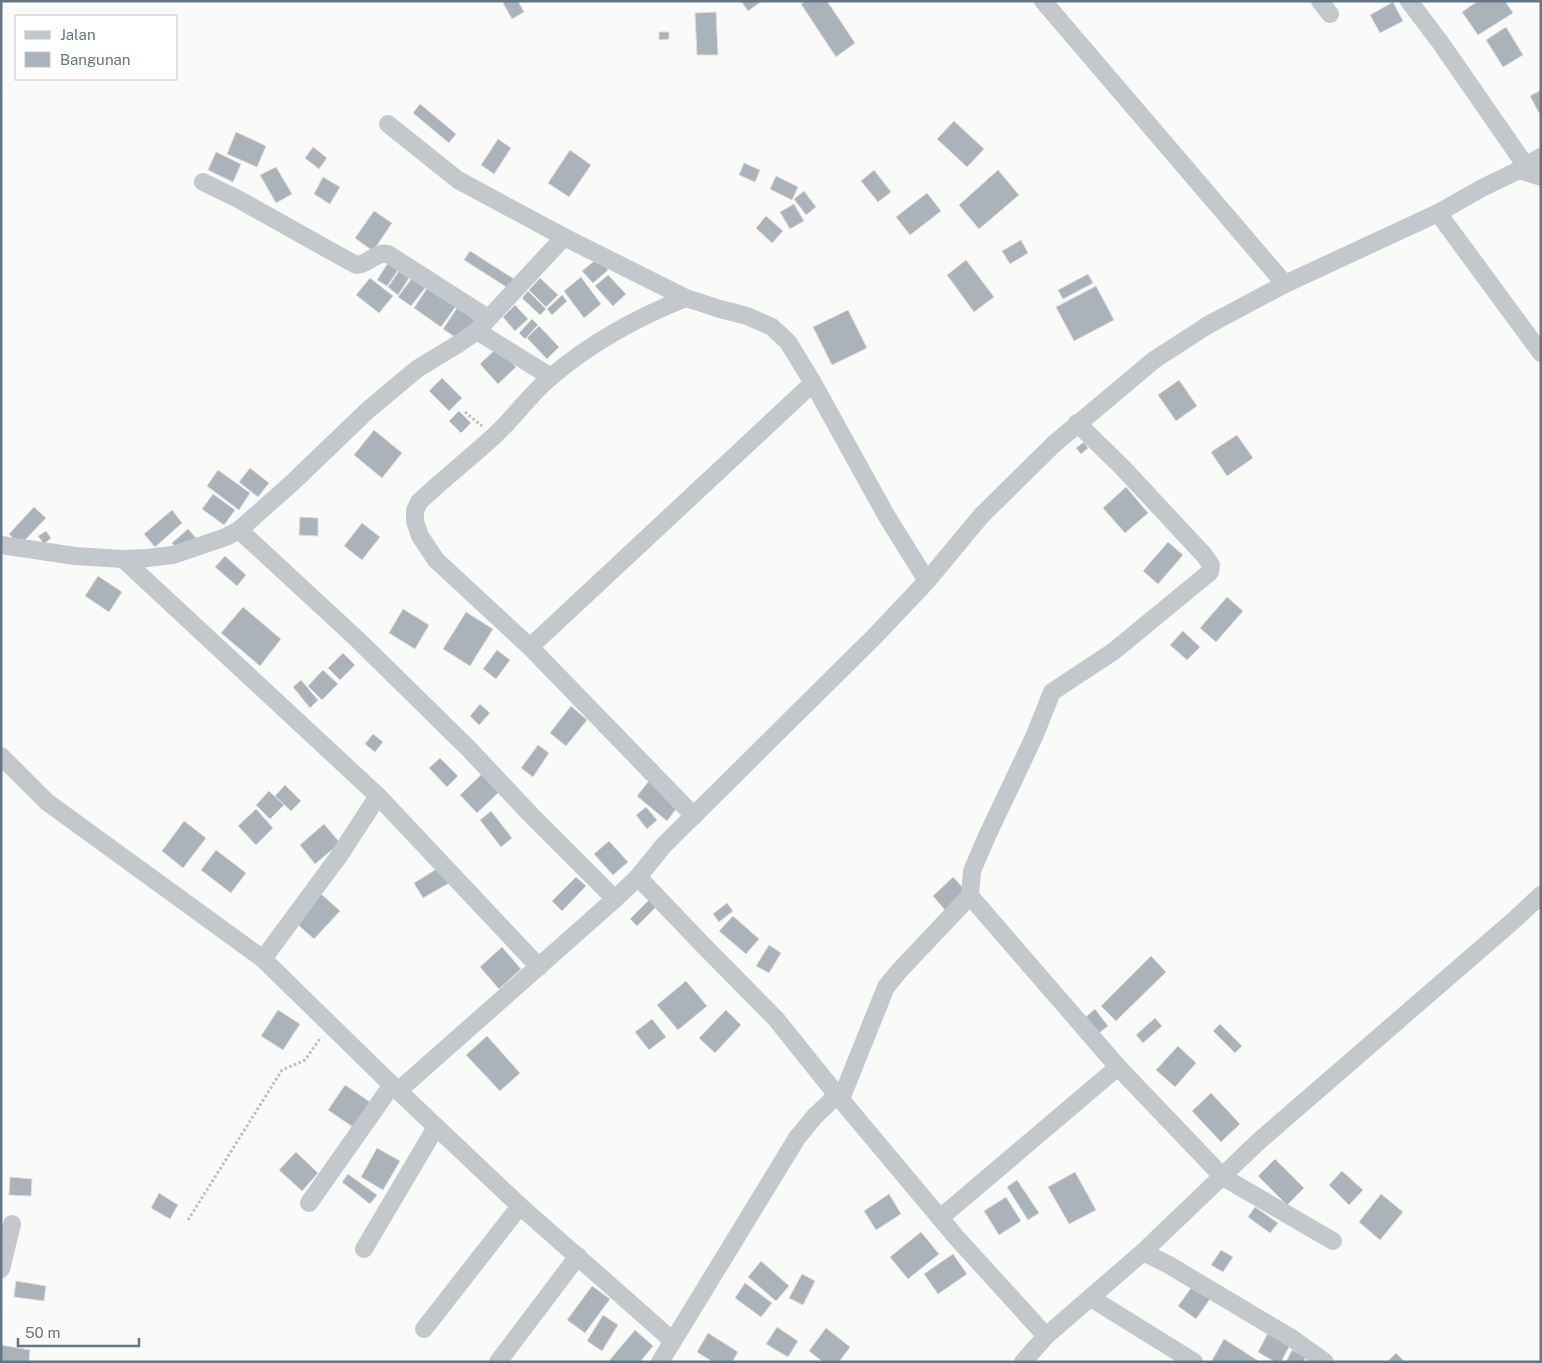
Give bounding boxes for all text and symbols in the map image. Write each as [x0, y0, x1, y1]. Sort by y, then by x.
legend [15, 15, 178, 80]
text: Jalan [60, 26, 96, 43]
text: Bangunan [60, 51, 131, 68]
scale bar [18, 1316, 139, 1348]
text: 50 m [25, 1324, 60, 1341]

